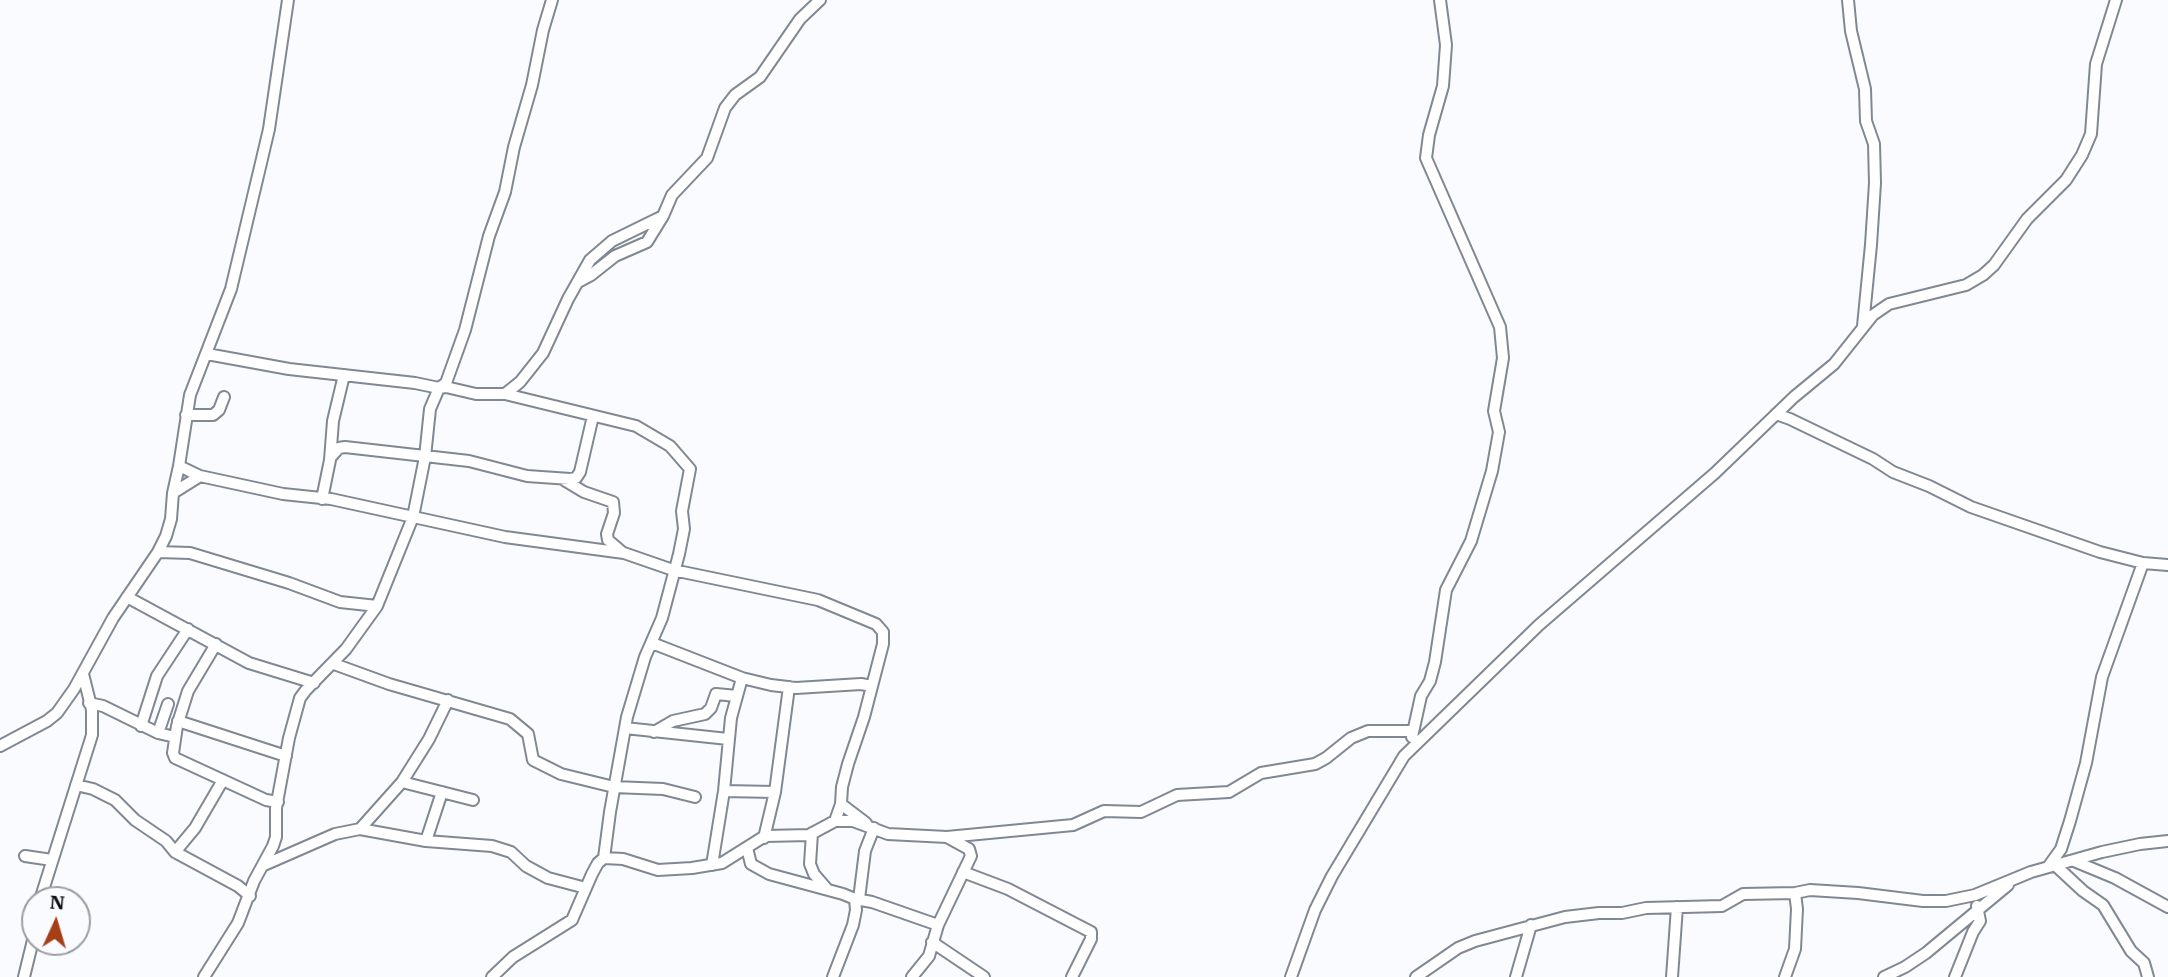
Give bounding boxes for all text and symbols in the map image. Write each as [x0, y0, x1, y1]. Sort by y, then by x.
north arrow [21, 886, 91, 956]
text: N [49, 890, 66, 915]

